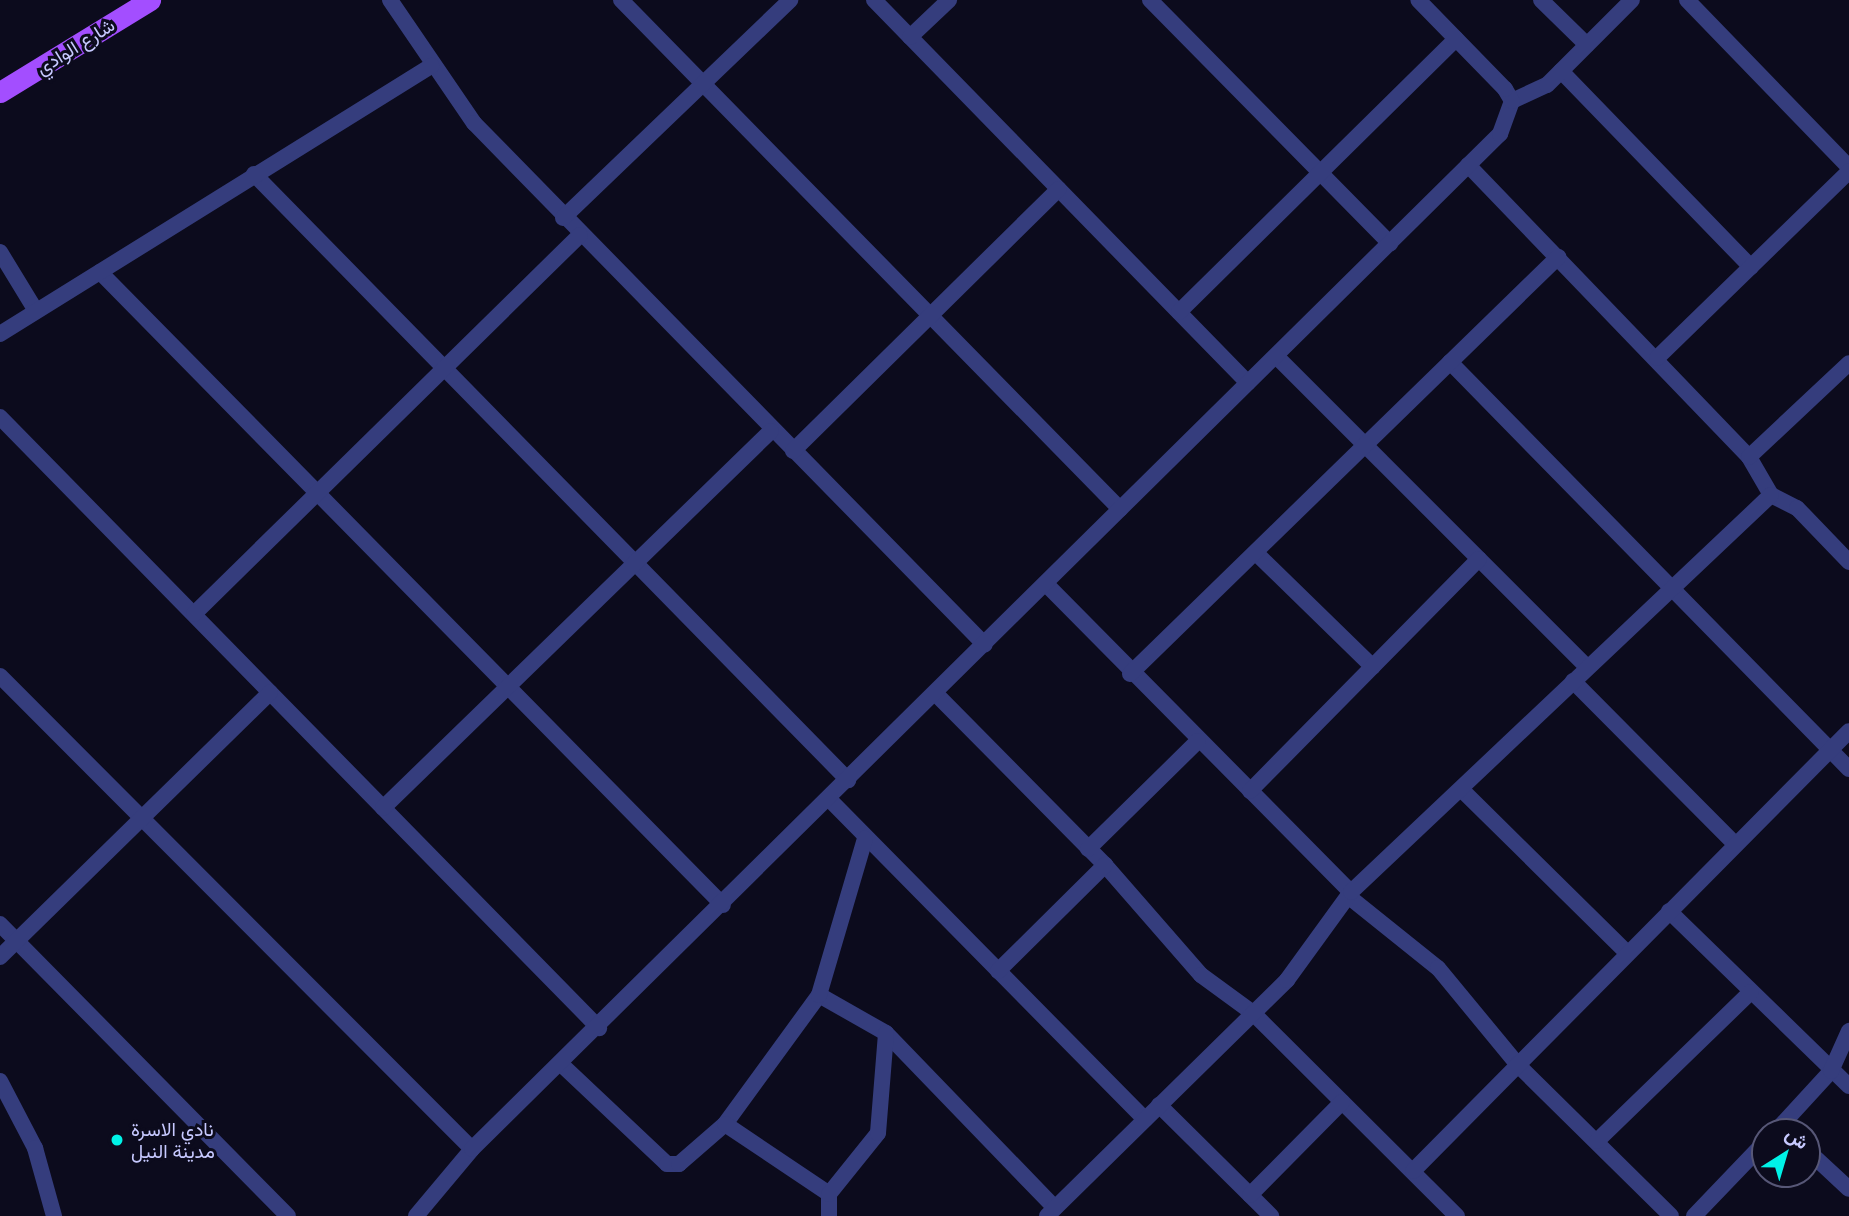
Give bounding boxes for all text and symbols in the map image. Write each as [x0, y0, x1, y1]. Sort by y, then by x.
street label: شارع الوادي [32, 13, 118, 79]
place label: نادي الاسرة مدينة النيل [131, 1118, 215, 1162]
north arrow [1751, 1118, 1821, 1188]
text: ش [1782, 1121, 1814, 1153]
marker: نادي الاسرة مدينة النيل [109, 1132, 125, 1148]

